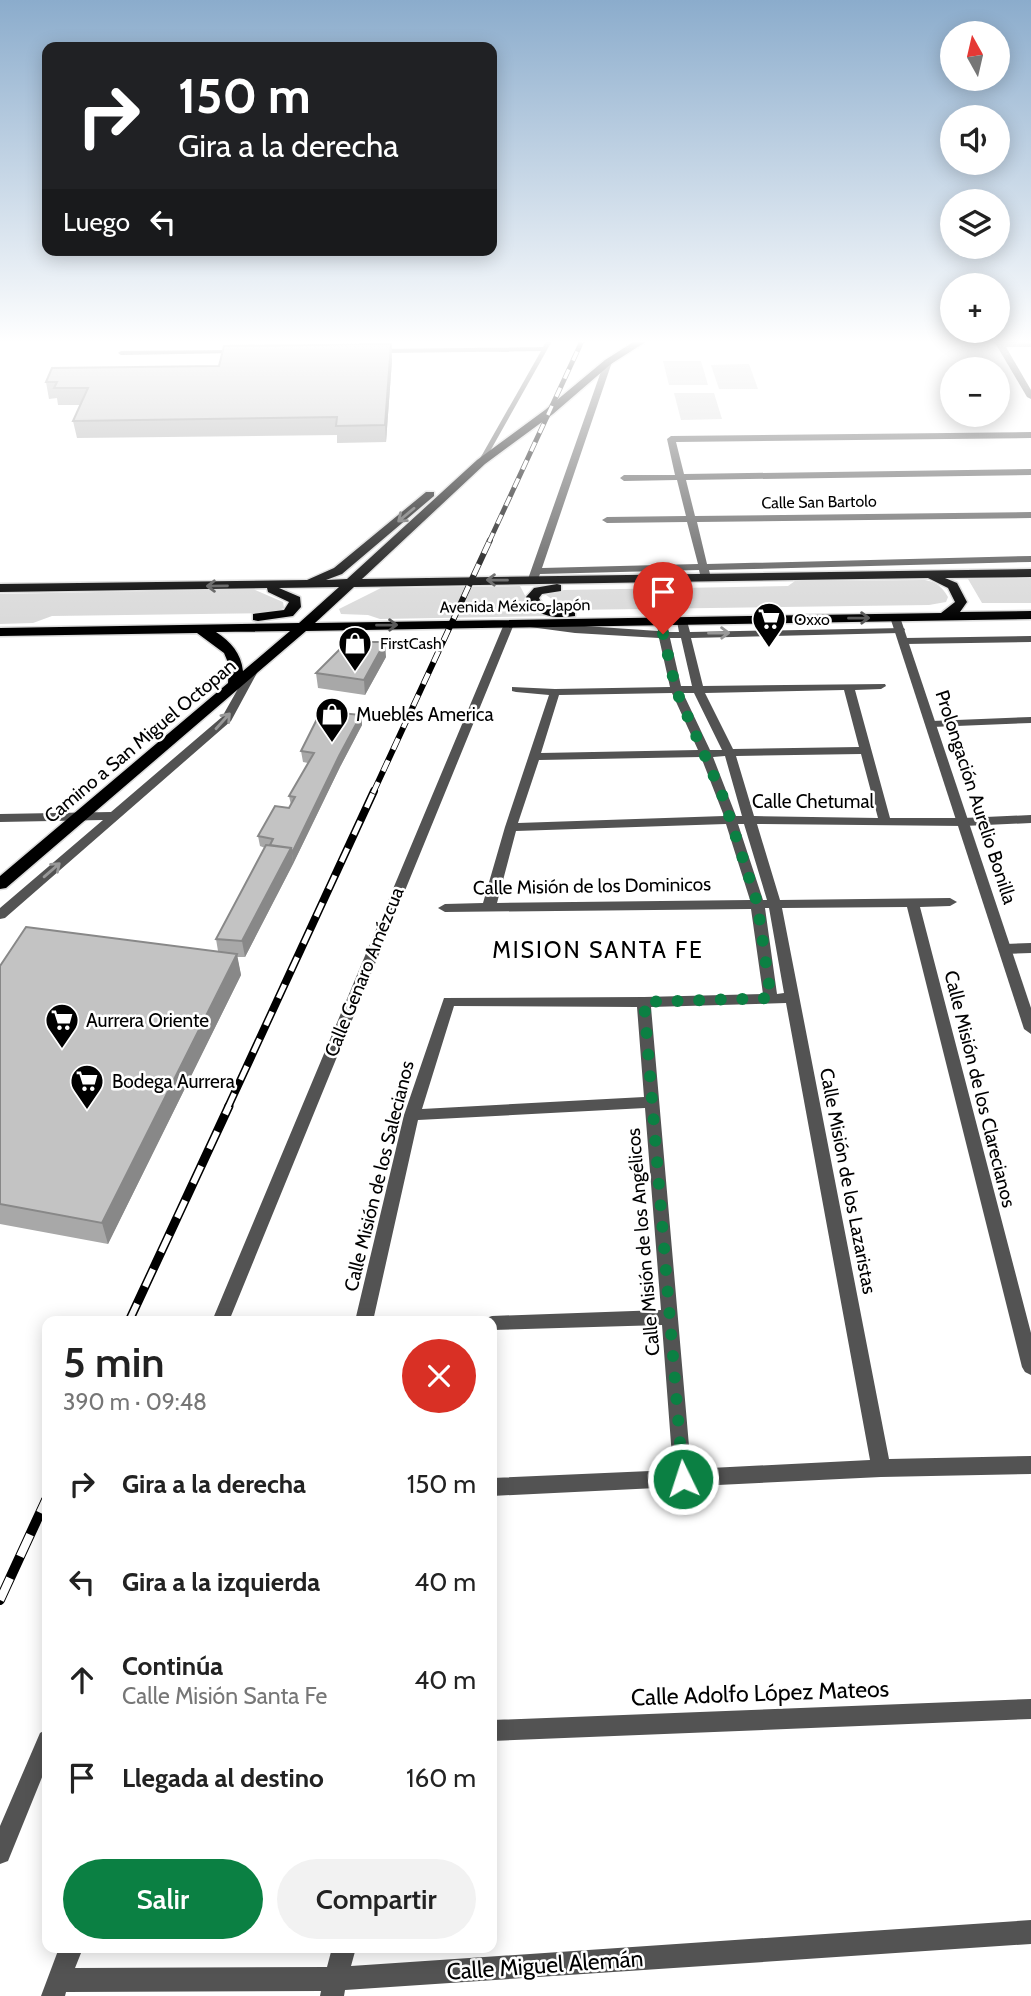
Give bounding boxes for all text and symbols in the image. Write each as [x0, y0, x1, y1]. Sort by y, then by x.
north arrow [940, 21, 1010, 91]
map controls [940, 21, 1010, 427]
text: 150 m [178, 66, 311, 125]
icon: right [63, 70, 154, 161]
button: sound [940, 105, 1010, 175]
text: Gira a la derecha [178, 126, 399, 165]
button: layers [940, 189, 1010, 259]
icon: left [144, 203, 182, 241]
text: Luego [63, 206, 130, 238]
button: + [940, 273, 1010, 343]
button: − [940, 357, 1010, 427]
street label: Calle San Bartolo [761, 491, 877, 513]
one-way arrow [397, 507, 415, 523]
pin [633, 562, 693, 634]
one-way arrow [486, 573, 509, 587]
icon: arrive [644, 573, 682, 611]
one-way arrow [206, 579, 229, 593]
street label: Avenida México-Japón [440, 595, 591, 617]
supermarket icon: Oxxo [750, 600, 788, 649]
place label: Oxxo [794, 610, 830, 629]
one-way arrow [847, 611, 870, 625]
one-way arrow [375, 619, 398, 632]
shop icon: FirstCash [336, 624, 374, 673]
one-way arrow [707, 626, 730, 640]
place label: FirstCash [380, 634, 442, 653]
street label: Camino a San Miguel Octopan [40, 654, 240, 828]
street label: Prolongación Aurelio Bonilla [931, 687, 1021, 907]
shop icon: Muebles America [313, 695, 351, 744]
place label: Muebles America [356, 703, 494, 726]
one-way arrow [215, 712, 231, 730]
street label: Calle Chetumal [752, 790, 875, 813]
one-way arrow [42, 862, 60, 878]
street label: Calle Misión de los Dominicos [473, 872, 711, 900]
street label: Calle Genaro Amézcua [319, 884, 409, 1060]
district label: MISION SANTA FE [492, 936, 704, 964]
street label: Calle Misión de los Clarecianos [939, 968, 1021, 1210]
supermarket icon: Aurrera Oriente [43, 1001, 81, 1050]
place label: Aurrera Oriente [86, 1009, 209, 1032]
street label: Calle Misión de los Salecianos [339, 1058, 419, 1294]
supermarket icon: Bodega Aurrera [68, 1062, 106, 1111]
street label: Calle Misión de los Lazaristas [815, 1066, 881, 1296]
place label: Bodega Aurrera [112, 1070, 235, 1093]
street label: Calle Misión de los Angélicos [622, 1127, 664, 1357]
text: 5 min [63, 1336, 165, 1388]
button: close [402, 1339, 476, 1413]
text: 390 m · 09:48 [63, 1388, 207, 1416]
position arrow [646, 1442, 720, 1516]
icon: right [63, 1465, 101, 1503]
text: Gira a la derecha [122, 1468, 306, 1500]
text: 150 m [407, 1468, 476, 1500]
icon: left [63, 1563, 101, 1601]
text: Gira a la izquierda [122, 1566, 320, 1598]
text: 40 m [414, 1566, 476, 1598]
text: Continúa [122, 1650, 223, 1682]
icon: ahead [63, 1661, 101, 1699]
text: 40 m [414, 1664, 476, 1696]
street label: Calle Adolfo López Mateos [630, 1675, 890, 1711]
text: Calle Misión Santa Fe [122, 1682, 327, 1710]
icon: arrive [63, 1759, 101, 1797]
text: Llegada al destino [122, 1762, 324, 1794]
text: 160 m [406, 1762, 476, 1794]
button: Salir [63, 1859, 263, 1939]
button: Compartir [277, 1859, 476, 1939]
street label: Calle Miguel Alemán [446, 1944, 644, 1986]

